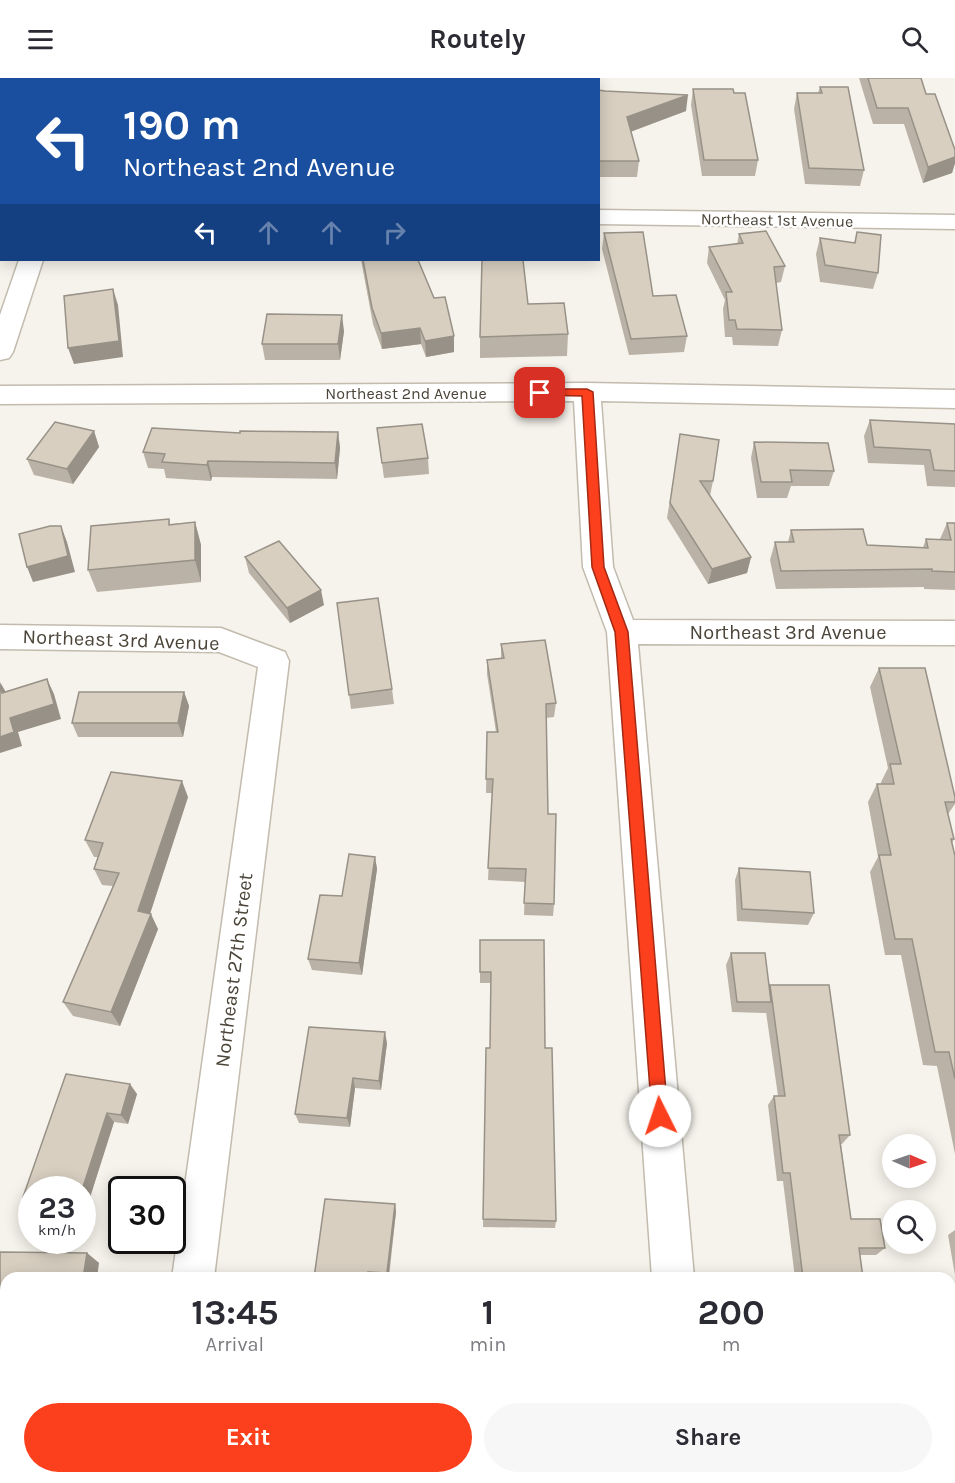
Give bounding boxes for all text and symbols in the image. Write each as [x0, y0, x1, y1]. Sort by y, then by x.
icon: menu [24, 23, 57, 56]
text: Routely [429, 23, 526, 55]
icon: search [898, 23, 931, 56]
text: 190 m [123, 100, 241, 150]
icon: left [24, 102, 102, 180]
text: Northeast 2nd Avenue [123, 151, 395, 183]
street label: Northeast 1st Avenue [701, 209, 853, 231]
icon: left [189, 216, 222, 249]
icon: ahead [252, 216, 285, 249]
icon: ahead [315, 216, 348, 249]
icon: right [378, 216, 411, 249]
pin [514, 367, 565, 418]
icon: arrive [523, 376, 556, 409]
street label: Northeast 2nd Avenue [325, 384, 487, 403]
street label: Northeast 3rd Avenue [690, 621, 886, 644]
street label: Northeast 3rd Avenue [22, 625, 220, 655]
street label: Northeast 27th Street [211, 871, 257, 1069]
position arrow [628, 1084, 692, 1148]
north arrow [882, 1134, 936, 1188]
map controls [882, 1134, 936, 1254]
speed limit sign: 30 [108, 1176, 186, 1254]
text: 23 [39, 1190, 75, 1226]
button: search [882, 1200, 936, 1254]
text: km/h [38, 1221, 76, 1239]
text: 13:45 [191, 1291, 278, 1333]
text: 1 [482, 1291, 494, 1333]
text: 200 [697, 1291, 765, 1333]
text: Arrival [206, 1333, 264, 1356]
text: min [470, 1333, 506, 1356]
text: m [722, 1333, 741, 1356]
button: Exit [24, 1403, 472, 1472]
button: Share [484, 1403, 932, 1472]

